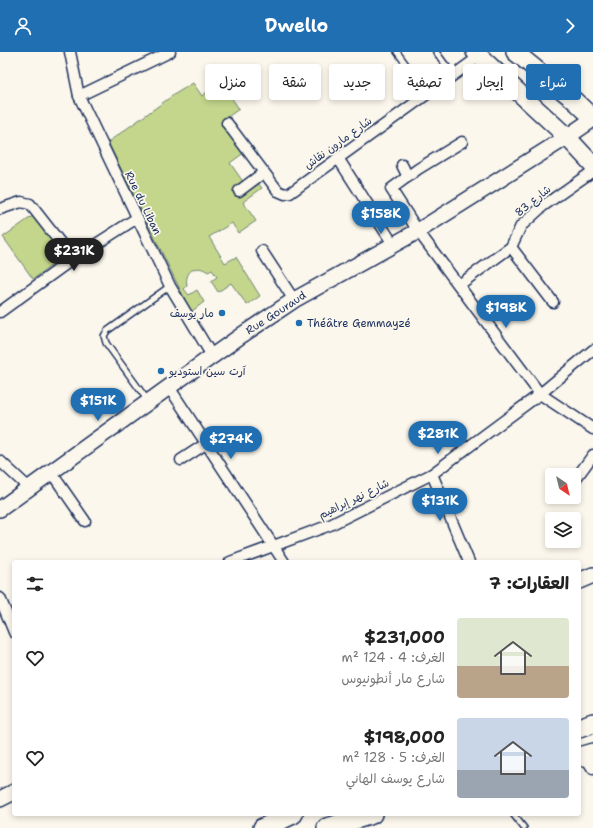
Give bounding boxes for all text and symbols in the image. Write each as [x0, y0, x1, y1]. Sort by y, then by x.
text: Dwello [265, 14, 328, 38]
icon: person [12, 15, 34, 37]
icon: forward [559, 15, 581, 37]
chip: منزل [205, 64, 261, 100]
chip: شقة [269, 64, 321, 100]
chip: جديد [329, 64, 385, 100]
chip: تصفية [393, 64, 455, 100]
chip: إيجار [463, 64, 518, 100]
chip: شراء [526, 64, 581, 100]
street label: شارع مارون نقاش [301, 113, 376, 174]
street label: Rue du Liban [121, 169, 165, 238]
street label: شارع 83 [512, 182, 555, 221]
pin: $158K [353, 201, 409, 235]
text: $158K [361, 205, 401, 222]
pin: $231K [46, 238, 102, 272]
text: $231K [54, 242, 94, 259]
street label: Rue Gouraud [243, 288, 309, 338]
pin: $198K [478, 295, 534, 329]
text: $198K [485, 299, 527, 316]
place label: مار يوسف [170, 306, 214, 321]
marker: مار يوسف [217, 308, 227, 318]
place label: Théâtre Gemmayzé [307, 316, 411, 331]
marker: Théâtre Gemmayzé [294, 318, 304, 328]
place label: آرت سين استوديو [168, 364, 247, 379]
marker: آرت سين استوديو [156, 366, 166, 376]
pin: $151K [70, 388, 126, 422]
text: $151K [80, 392, 116, 409]
pin: $281K [410, 421, 466, 455]
text: $281K [417, 425, 459, 442]
pin: $274K [203, 426, 259, 460]
text: $274K [209, 430, 253, 447]
north arrow [545, 468, 581, 504]
map controls [545, 468, 581, 548]
street label: شارع نهر إبراهيم [316, 475, 392, 523]
pin: $131K [412, 488, 468, 522]
text: $131K [421, 492, 459, 509]
button: layers [545, 512, 581, 548]
text: العقارات: 7 [489, 572, 569, 594]
icon: filters [24, 573, 46, 595]
text: $231,000 [364, 626, 445, 648]
icon: home [489, 634, 537, 682]
icon: heart [24, 647, 46, 669]
text: الغرف: 4 · 124 m² [342, 649, 445, 666]
text: شارع مار أنطونيوس [342, 670, 445, 687]
text: $198,000 [363, 726, 445, 748]
icon: home [489, 734, 537, 782]
icon: heart [24, 747, 46, 769]
text: الغرف: 5 · 128 m² [342, 749, 445, 766]
text: شارع يوسف الهاني [346, 770, 445, 787]

